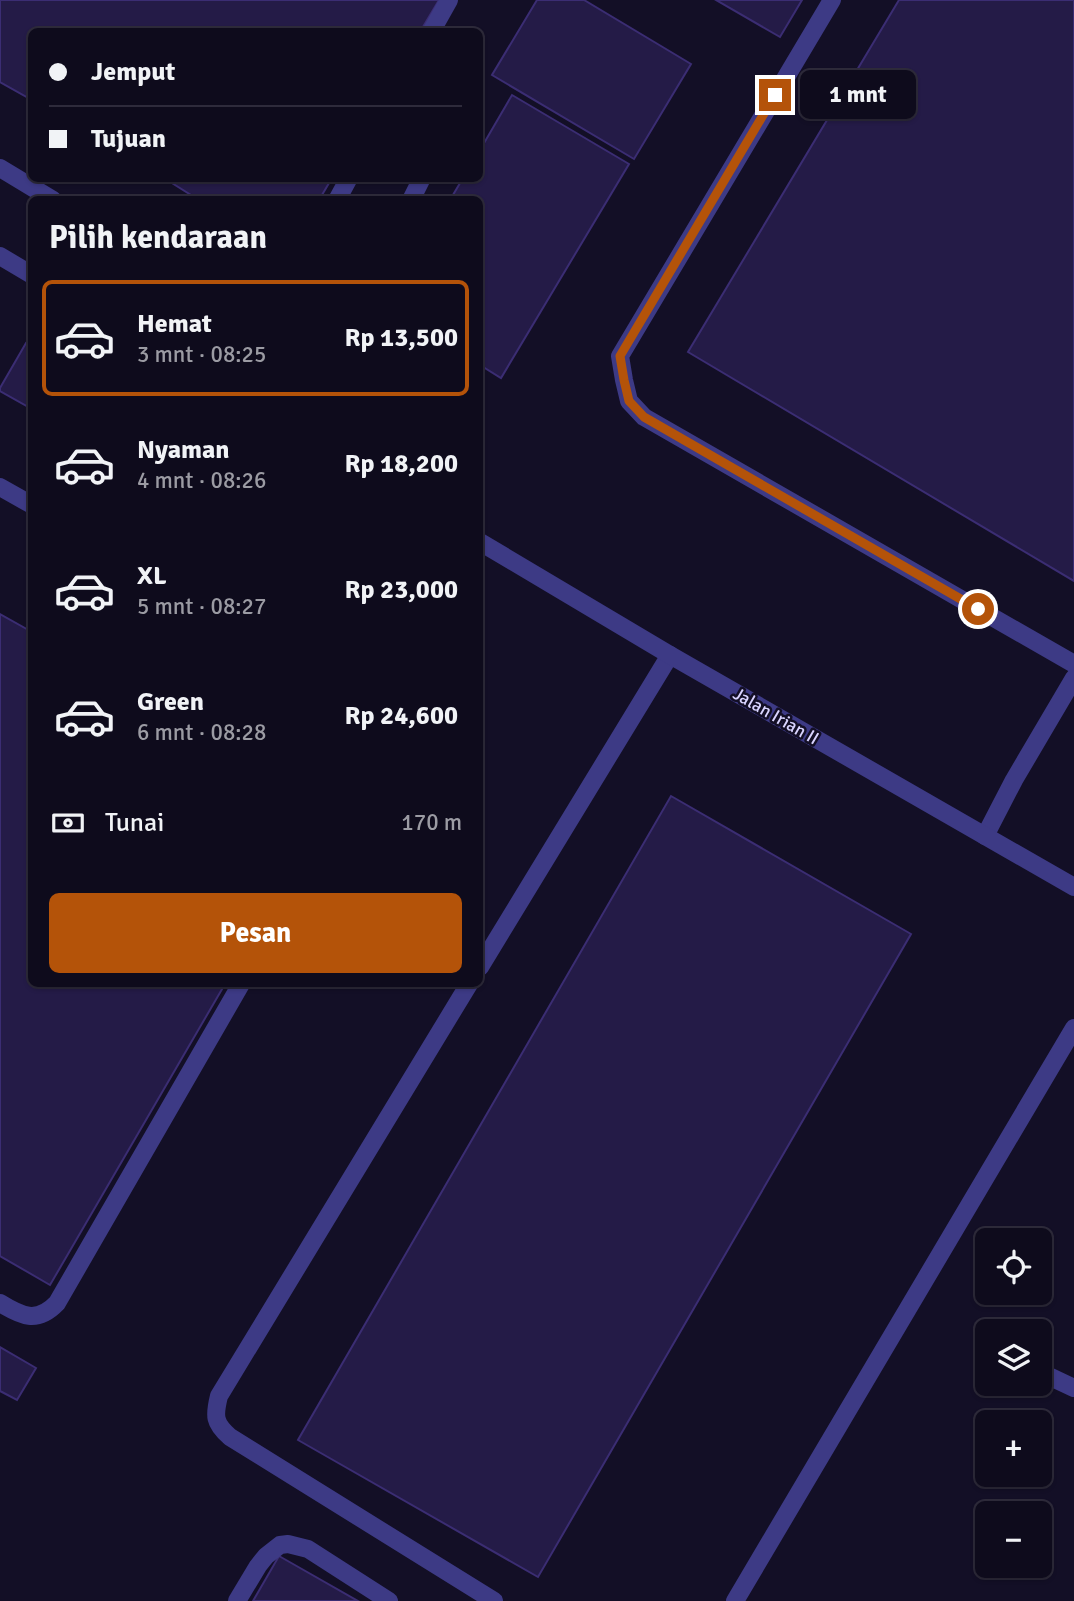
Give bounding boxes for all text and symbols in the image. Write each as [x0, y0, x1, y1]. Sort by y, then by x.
text: Jemput [91, 56, 175, 88]
callout: 1 mnt [800, 70, 915, 119]
route end [759, 79, 791, 111]
text: 1 mnt [829, 80, 887, 109]
text: Tujuan [91, 123, 166, 155]
text: Pilih kendaraan [49, 218, 267, 257]
icon: car [53, 307, 116, 370]
text: Hemat [137, 308, 212, 340]
text: Rp 13,500 [344, 322, 458, 354]
text: 3 mnt · 08:25 [137, 340, 266, 369]
icon: car [53, 433, 116, 496]
text: Nyaman [137, 434, 230, 466]
text: Rp 18,200 [344, 448, 458, 480]
text: 4 mnt · 08:26 [137, 466, 266, 495]
icon: car [53, 559, 116, 622]
text: XL [137, 560, 167, 592]
text: Rp 23,000 [344, 574, 458, 606]
text: 5 mnt · 08:27 [137, 592, 266, 621]
route start [962, 593, 994, 625]
street label: Jalan Irian II [729, 683, 823, 749]
icon: car [53, 685, 116, 748]
text: Green [137, 686, 204, 718]
text: Rp 24,600 [344, 700, 458, 732]
text: 6 mnt · 08:28 [137, 718, 266, 747]
icon: cash [49, 804, 87, 842]
text: Tunai [105, 807, 164, 839]
text: 170 m [401, 808, 462, 837]
button: Pesan [49, 893, 462, 973]
map controls [975, 1228, 1052, 1578]
button: locate [975, 1228, 1052, 1305]
button: layers [975, 1319, 1052, 1396]
button: + [975, 1410, 1052, 1487]
button: − [975, 1501, 1052, 1578]

